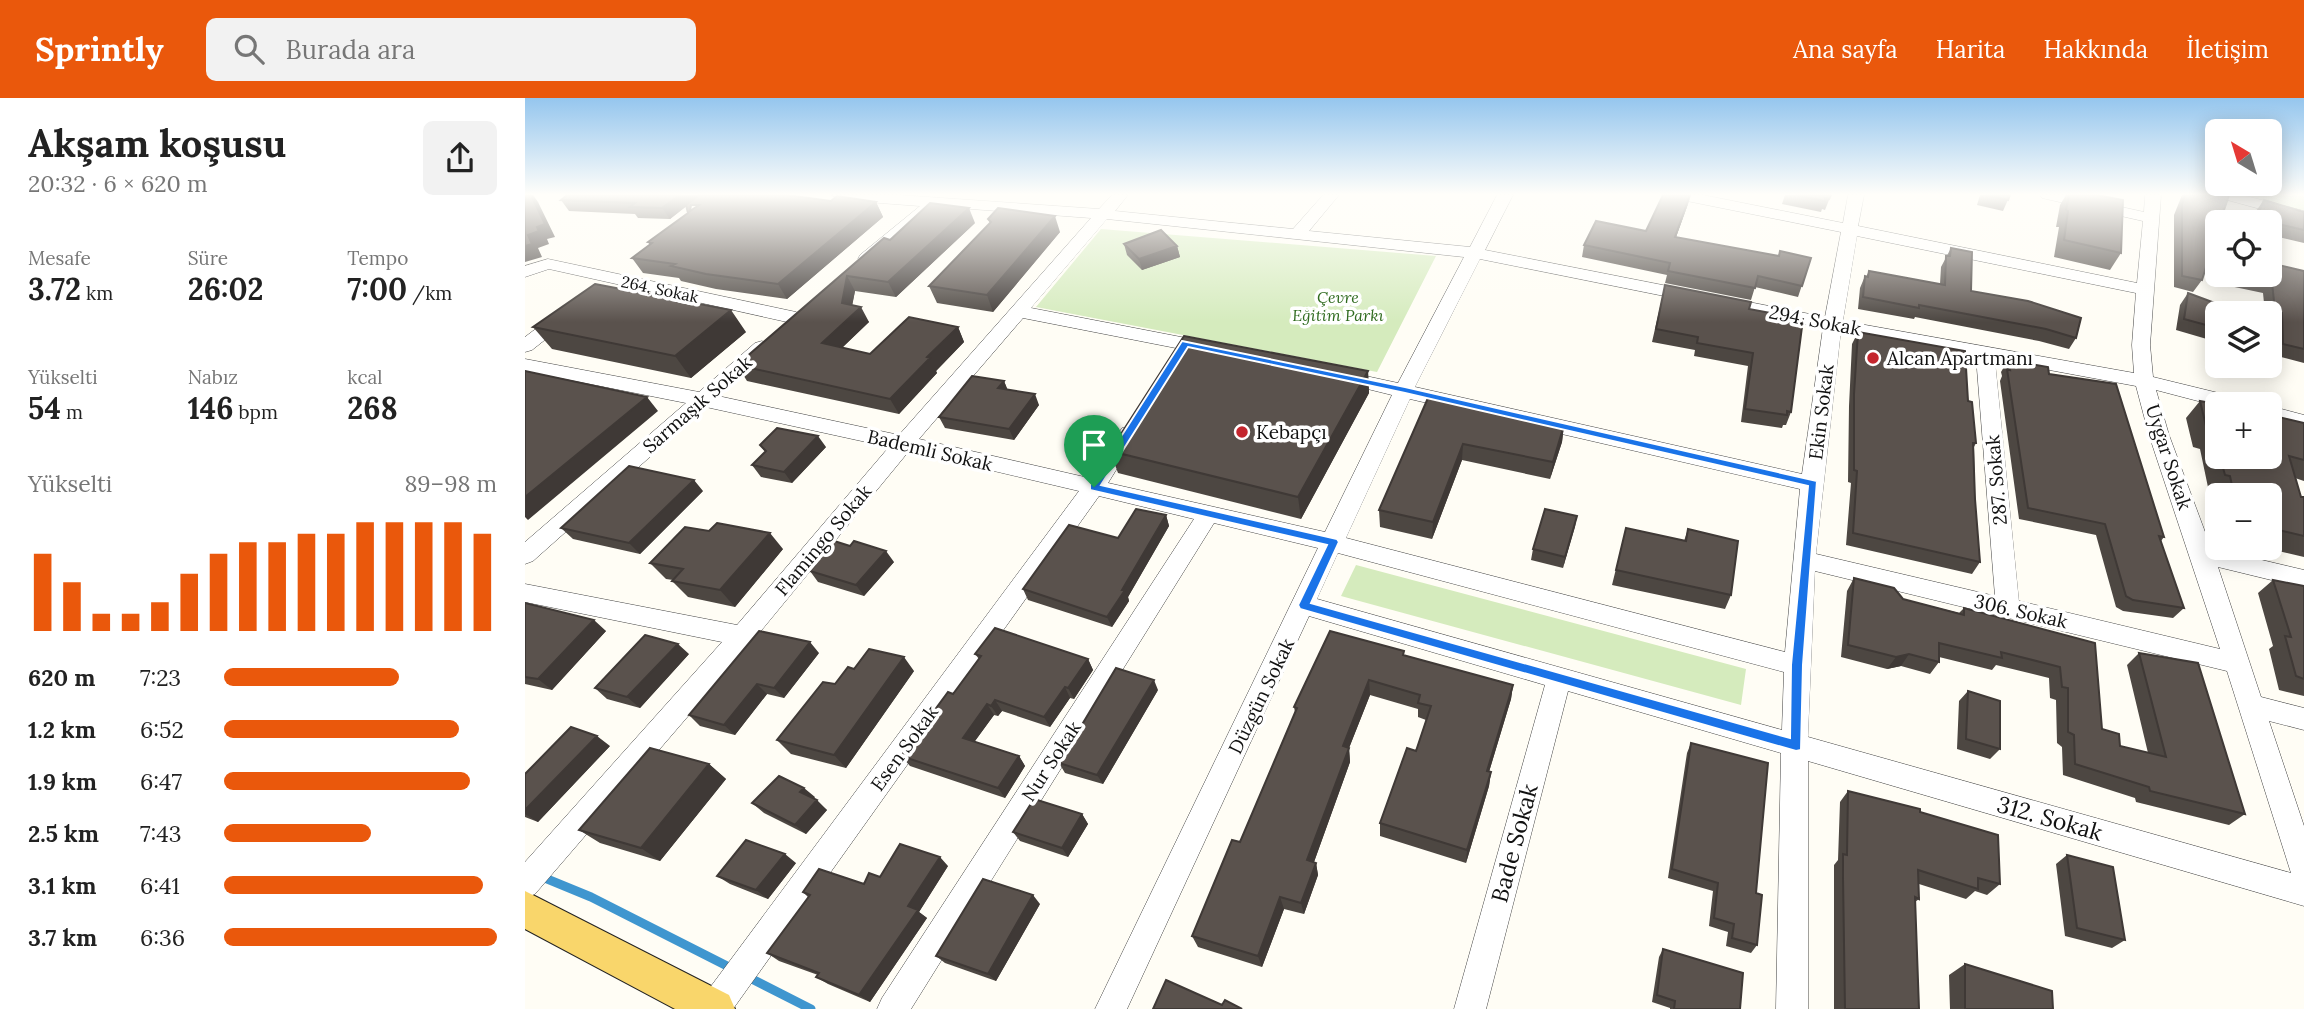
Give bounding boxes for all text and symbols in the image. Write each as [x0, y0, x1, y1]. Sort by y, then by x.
search box [206, 18, 696, 81]
text: Sprintly [35, 28, 164, 70]
icon: search [230, 30, 268, 68]
text: Burada ara [286, 33, 415, 66]
text: Ana sayfa [1793, 34, 1898, 65]
text: Harita [1936, 34, 2005, 65]
text: Hakkında [2043, 34, 2148, 65]
text: İletişim [2186, 34, 2269, 65]
text: Akşam koşusu [28, 119, 286, 167]
north arrow [2205, 119, 2282, 196]
map controls [2205, 119, 2282, 560]
button: share [423, 121, 497, 195]
text: 20:32 · 6 × 620 m [28, 169, 208, 198]
button: locate [2205, 210, 2282, 287]
text: Mesafe [28, 246, 91, 270]
text: Süre [188, 246, 228, 270]
text: Tempo [347, 246, 408, 270]
text: 3.72 [28, 270, 81, 308]
text: 26:02 [188, 270, 263, 308]
text: 7:00 [347, 270, 407, 308]
street label: 264. Sokak [620, 271, 701, 307]
text: km [81, 281, 113, 305]
text: /km [407, 281, 452, 305]
park label: Çevre Eğitim Parkı [1292, 287, 1384, 325]
street label: 294. Sokak [1767, 299, 1864, 341]
button: layers [2205, 301, 2282, 378]
place label: Alcan Apartmanı [1886, 346, 2033, 370]
street label: Sarmaşık Sokak [637, 349, 757, 458]
marker: Alcan Apartmanı [1865, 350, 1881, 366]
street label: Ekin Sokak [1803, 362, 1839, 461]
text: Yükselti [28, 365, 98, 389]
text: Nabız [188, 365, 238, 389]
text: kcal [347, 365, 382, 389]
text: 54 [28, 389, 61, 427]
text: 146 [188, 389, 234, 427]
text: 268 [347, 389, 398, 427]
button: + [2205, 392, 2282, 469]
text: m [61, 400, 83, 424]
text: bpm [234, 400, 278, 424]
street label: Uygar Sokak [2141, 401, 2198, 514]
pin [1064, 415, 1124, 487]
place label: Kebapçı [1256, 420, 1327, 444]
street label: Bademli Sokak [865, 424, 996, 476]
marker: Kebapçı [1234, 424, 1250, 440]
icon: arrive [1075, 426, 1113, 464]
street label: 287. Sokak [1980, 433, 2012, 526]
text: Yükselti [28, 469, 112, 498]
text: 89–98 m [405, 469, 497, 498]
street label: Flamingo Sokak [769, 479, 877, 601]
button: − [2205, 483, 2282, 560]
street label: 306. Sokak [1972, 589, 2071, 634]
street label: Düzgün Sokak [1223, 634, 1300, 758]
text: 620 m [28, 663, 95, 692]
text: 7:23 [140, 663, 181, 692]
street label: Esen Sokak [865, 700, 943, 795]
text: 1.2 km [28, 715, 96, 744]
text: 6:52 [140, 715, 184, 744]
street label: Nur Sokak [1016, 716, 1086, 806]
text: 1.9 km [28, 767, 97, 796]
text: 6:47 [140, 767, 182, 796]
street label: Bade Sokak [1484, 780, 1544, 905]
street label: 312. Sokak [1994, 789, 2107, 847]
text: 2.5 km [28, 819, 99, 848]
text: 7:43 [140, 819, 182, 848]
text: 3.1 km [28, 871, 96, 900]
text: 6:41 [140, 871, 180, 900]
text: 3.7 km [28, 923, 97, 952]
text: 6:36 [140, 923, 185, 952]

